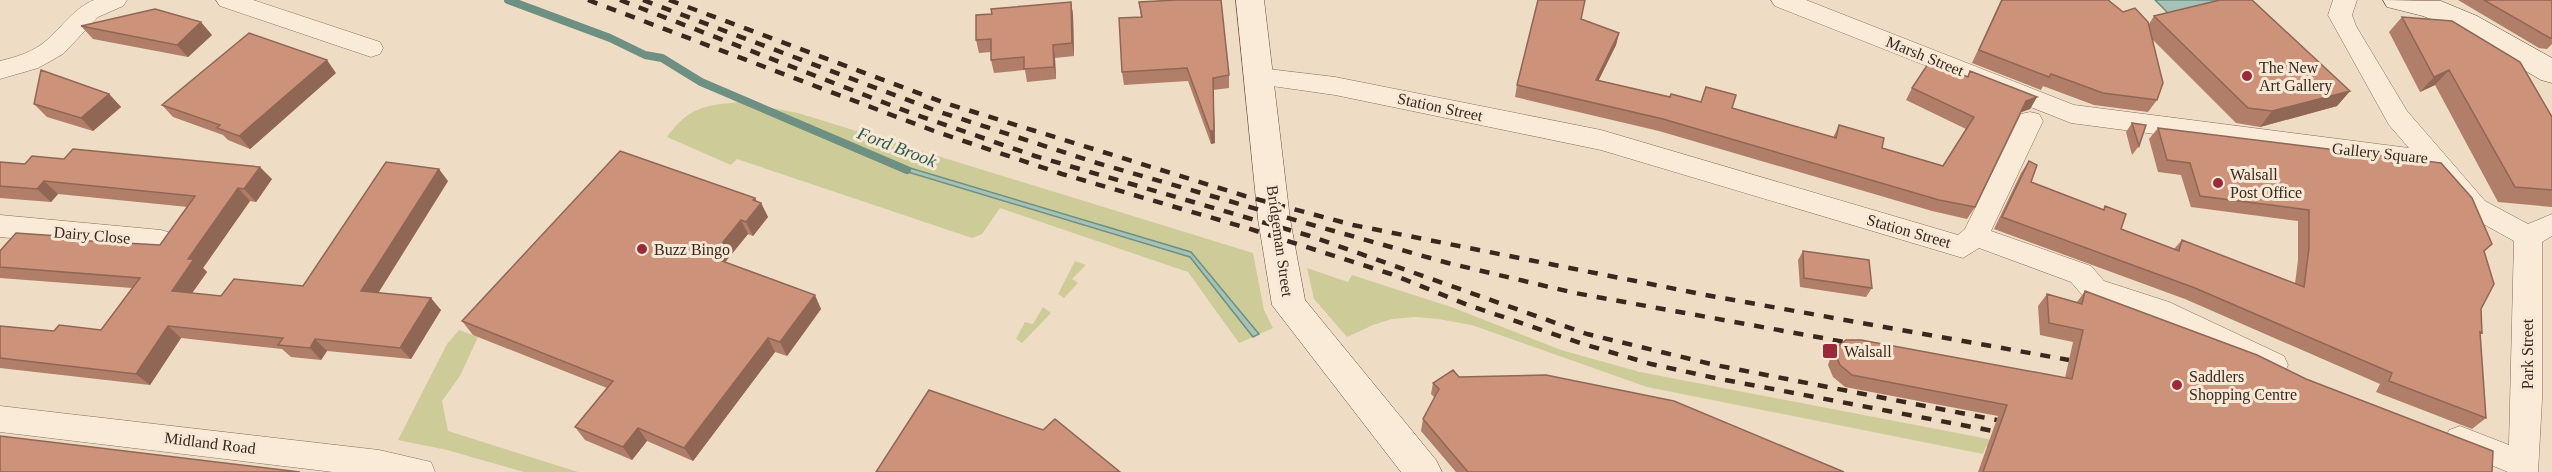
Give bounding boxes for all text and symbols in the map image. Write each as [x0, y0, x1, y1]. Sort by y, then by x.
street label: Marsh Street [1884, 33, 1967, 79]
place label: The New Art Gallery [2259, 59, 2332, 95]
marker: The New Art Gallery [2240, 69, 2254, 83]
street label: Station Street [1396, 90, 1485, 124]
water label: Ford Brook [854, 122, 940, 172]
street label: Gallery Square [2331, 140, 2429, 167]
place label: Walsall Post Office [2230, 166, 2302, 201]
marker: Walsall Post Office [2211, 176, 2225, 190]
street label: Bridgeman Street [1263, 184, 1296, 299]
street label: Station Street [1865, 211, 1954, 251]
street label: Dairy Close [53, 223, 131, 248]
place label: Buzz Bingo [654, 241, 730, 259]
marker: Buzz Bingo [635, 242, 649, 256]
street label: Park Street [2519, 318, 2536, 389]
marker: Walsall [1821, 342, 1839, 360]
place label: Walsall [1844, 343, 1892, 360]
place label: Saddlers Shopping Centre [2189, 368, 2297, 404]
marker: Saddlers Shopping Centre [2170, 378, 2184, 392]
street label: Midland Road [163, 429, 257, 457]

